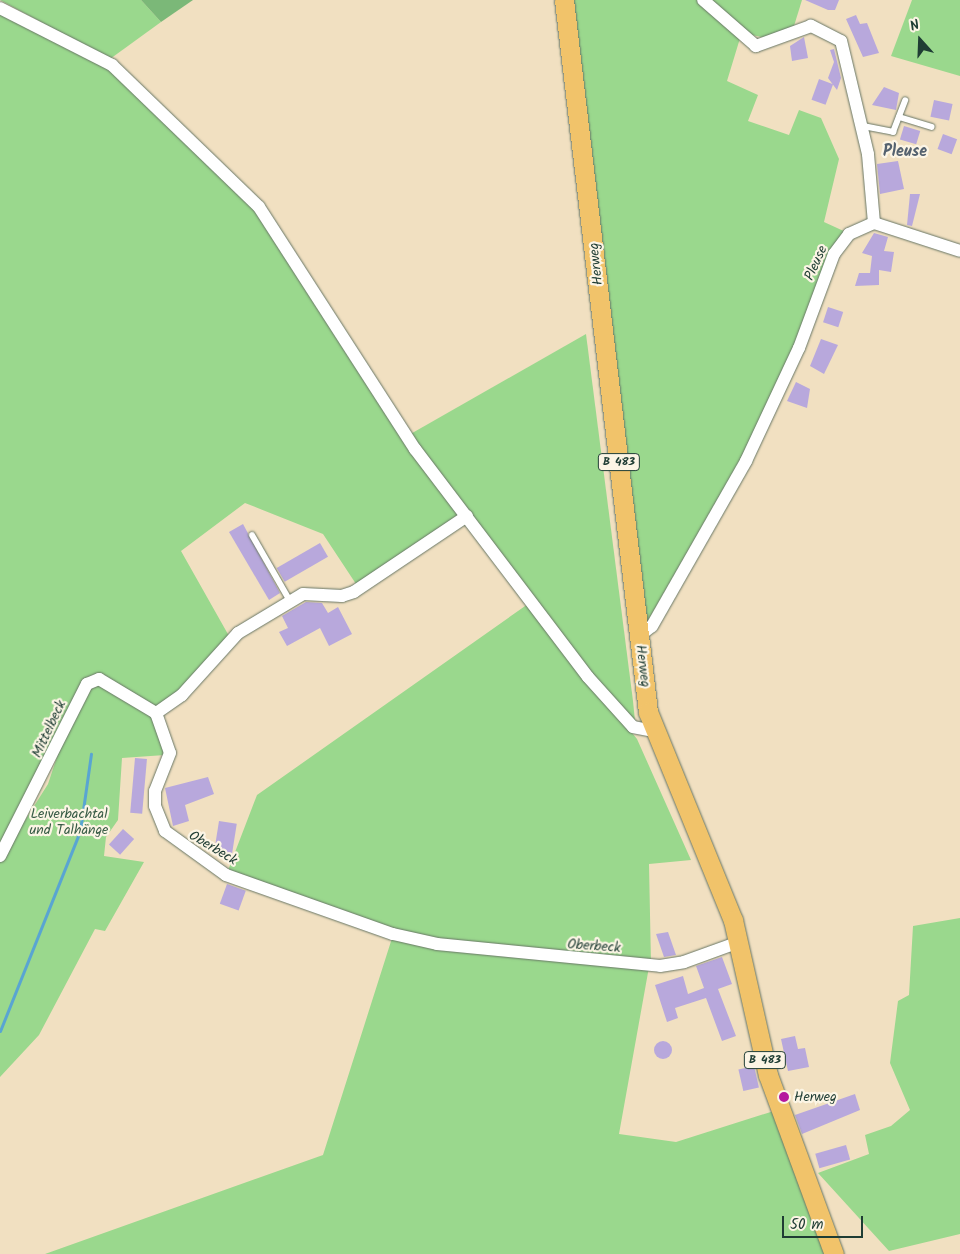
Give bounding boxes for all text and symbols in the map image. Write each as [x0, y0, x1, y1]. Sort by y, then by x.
text: N [907, 14, 923, 38]
north arrow [895, 15, 945, 65]
district label: Pleuse [883, 142, 927, 162]
street label: Herweg [585, 242, 607, 286]
street label: Pleuse [801, 243, 831, 283]
road number: B 483 [598, 452, 640, 472]
street label: Herweg [632, 644, 654, 688]
street label: Mittelbeck [28, 698, 70, 760]
park label: Leiverbachtal und Talhänge [30, 806, 108, 839]
street label: Oberbeck [186, 827, 240, 869]
street label: Oberbeck [567, 936, 621, 956]
road number: B 483 [744, 1050, 786, 1070]
place label: Herweg [794, 1089, 837, 1105]
marker: Herweg [778, 1091, 790, 1103]
scale bar [785, 1206, 866, 1238]
text: 50 m [790, 1213, 824, 1237]

